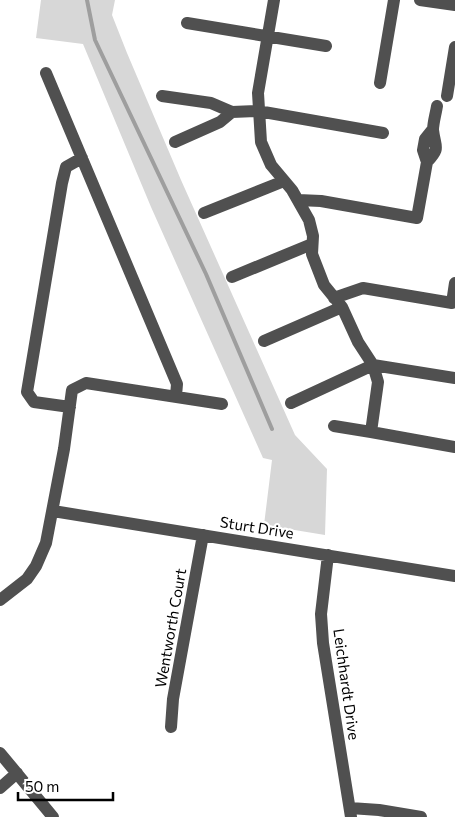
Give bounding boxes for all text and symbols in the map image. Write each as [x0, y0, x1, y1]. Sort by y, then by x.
street label: Sturt Drive [219, 512, 295, 542]
street label: Wentworth Court [151, 567, 189, 689]
street label: Leichhardt Drive [330, 627, 364, 741]
scale bar [18, 770, 112, 802]
text: 50 m [25, 777, 59, 795]

